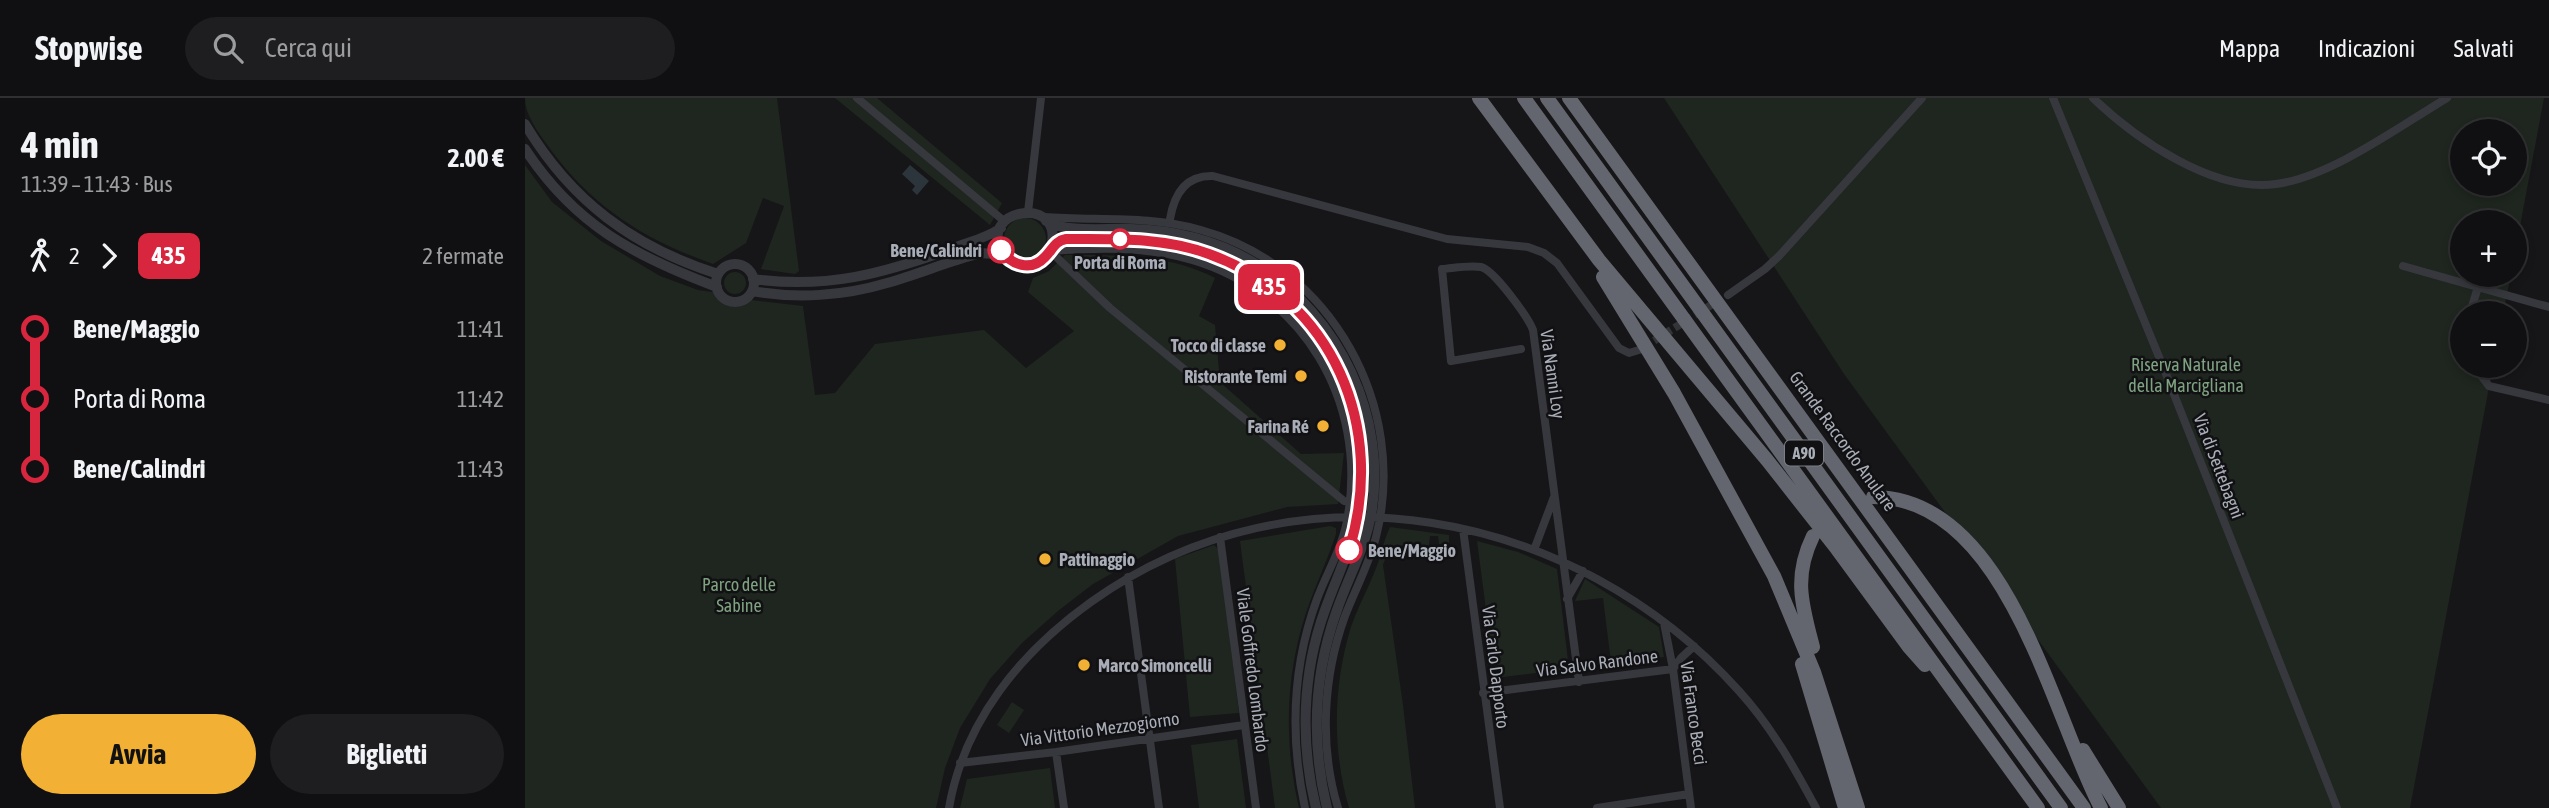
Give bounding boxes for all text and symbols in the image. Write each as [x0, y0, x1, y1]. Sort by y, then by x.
search box [185, 17, 675, 80]
text: Stopwise [35, 29, 143, 67]
icon: search [209, 29, 247, 67]
text: Cerca qui [265, 33, 352, 63]
text: Mappa [2219, 35, 2280, 62]
text: Indicazioni [2318, 35, 2415, 62]
text: Salvati [2453, 35, 2514, 62]
map controls [2450, 119, 2527, 378]
button: locate [2450, 119, 2527, 196]
text: 4 min [21, 123, 99, 166]
text: 2.00 € [447, 143, 504, 173]
text: 11:39 – 11:43 · Bus [21, 171, 173, 197]
button: + [2450, 210, 2527, 287]
marker: Porta di Roma [1110, 229, 1130, 249]
icon: walk [21, 237, 59, 275]
icon: forward [90, 237, 128, 275]
marker: Bene/Calindri [988, 237, 1014, 263]
place label: Bene/Calindri [890, 240, 982, 261]
text: 435 [152, 242, 186, 269]
text: 2 [69, 243, 80, 269]
text: 2 fermate [422, 243, 504, 269]
place label: Porta di Roma [1074, 252, 1166, 273]
line badge: 435 [1229, 264, 1309, 310]
text: 435 [1252, 273, 1286, 300]
button: − [2450, 301, 2527, 378]
text: Bene/Maggio [73, 314, 200, 344]
text: 11:41 [457, 316, 504, 342]
street label: Via Nanni Loy [1536, 328, 1570, 420]
place label: Tocco di classe [1171, 335, 1266, 356]
marker: Tocco di classe [1272, 337, 1288, 353]
park label: Riserva Naturale della Marcigliana [2128, 354, 2244, 396]
place label: Ristorante Temi [1184, 366, 1287, 387]
street label: Grande Raccordo Anulare [1785, 367, 1901, 515]
marker: Ristorante Temi [1293, 368, 1309, 384]
text: Porta di Roma [73, 384, 206, 414]
text: 11:42 [457, 386, 504, 412]
street label: Via di Settebagni [2189, 411, 2249, 521]
place label: Farina Ré [1248, 416, 1309, 437]
marker: Farina Ré [1315, 418, 1331, 434]
road number: A90 [1785, 440, 1823, 466]
text: Bene/Calindri [73, 454, 206, 484]
text: 11:43 [457, 456, 504, 482]
marker: Bene/Maggio [1336, 537, 1362, 563]
place label: Bene/Maggio [1368, 540, 1456, 561]
place label: Pattinaggio [1059, 549, 1135, 570]
marker: Pattinaggio [1037, 551, 1053, 567]
park label: Parco delle Sabine [702, 574, 776, 616]
street label: Viale Goffredo Lombardo [1233, 587, 1273, 753]
street label: Via Carlo Dapporto [1478, 604, 1514, 730]
street label: Via Salvo Randone [1535, 645, 1659, 681]
place label: Marco Simoncelli [1098, 655, 1212, 676]
marker: Marco Simoncelli [1076, 657, 1092, 673]
street label: Via Franco Becci [1676, 660, 1712, 766]
street label: Via Vittorio Mezzogiorno [1019, 707, 1181, 751]
button: Avvia [21, 714, 256, 794]
button: Biglietti [270, 714, 504, 794]

